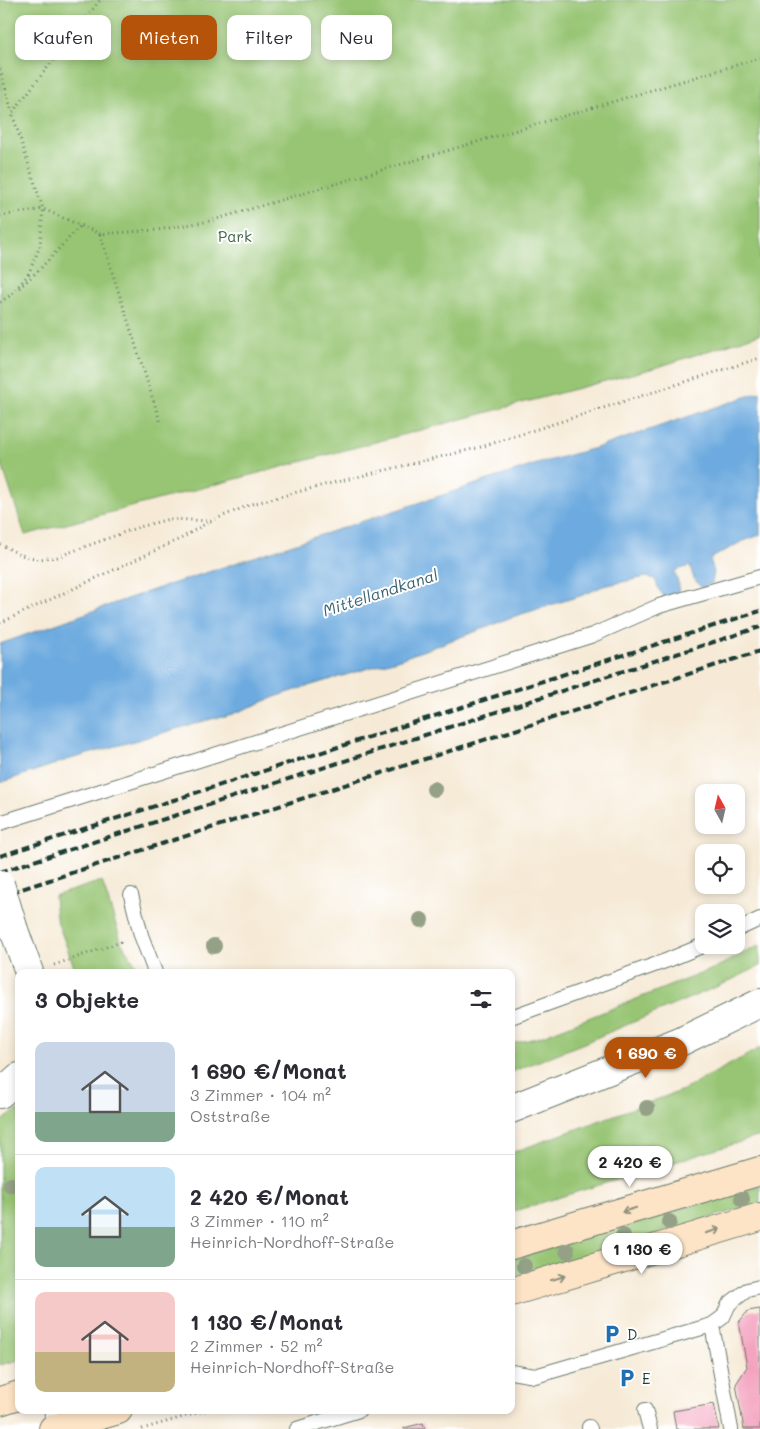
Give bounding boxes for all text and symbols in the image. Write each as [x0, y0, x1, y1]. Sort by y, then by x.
chip: Kaufen [15, 15, 111, 60]
chip: Mieten [121, 15, 217, 60]
chip: Filter [227, 15, 311, 60]
chip: Neu [321, 15, 392, 60]
park label: Park [218, 226, 252, 246]
water label: Mittellandkanal [320, 563, 440, 621]
north arrow [695, 784, 745, 834]
map controls [695, 784, 745, 954]
button: locate [695, 844, 745, 894]
button: layers [695, 904, 745, 954]
icon: filters [467, 985, 495, 1013]
text: 3 Objekte [35, 986, 139, 1013]
pin: 1 690 € [600, 1036, 692, 1079]
text: 1 690 € [615, 1042, 677, 1063]
text: 1 690 €/Monat [190, 1057, 347, 1084]
icon: home [75, 1062, 135, 1122]
text: 3 Zimmer · 104 m² [190, 1084, 331, 1105]
text: Oststraße [190, 1105, 270, 1126]
pin: 2 420 € [584, 1146, 676, 1188]
text: 2 420 € [599, 1151, 661, 1172]
text: 2 420 €/Monat [190, 1183, 349, 1210]
icon: home [75, 1187, 135, 1247]
one-way arrow [622, 1205, 638, 1215]
text: 3 Zimmer · 110 m² [190, 1210, 329, 1231]
one-way arrow [705, 1226, 721, 1236]
text: Heinrich-Nordhoff-Straße [190, 1231, 394, 1252]
pin: 1 130 € [596, 1232, 688, 1275]
text: 1 130 € [613, 1238, 671, 1259]
one-way arrow [550, 1273, 566, 1283]
text: 1 130 €/Monat [190, 1308, 343, 1335]
icon: home [75, 1312, 135, 1372]
parking icon: D [601, 1323, 623, 1345]
place label: D [627, 1324, 637, 1344]
text: 2 Zimmer · 52 m² [190, 1335, 323, 1356]
text: Heinrich-Nordhoff-Straße [190, 1356, 394, 1377]
parking icon: E [616, 1367, 638, 1389]
place label: E [642, 1368, 651, 1388]

